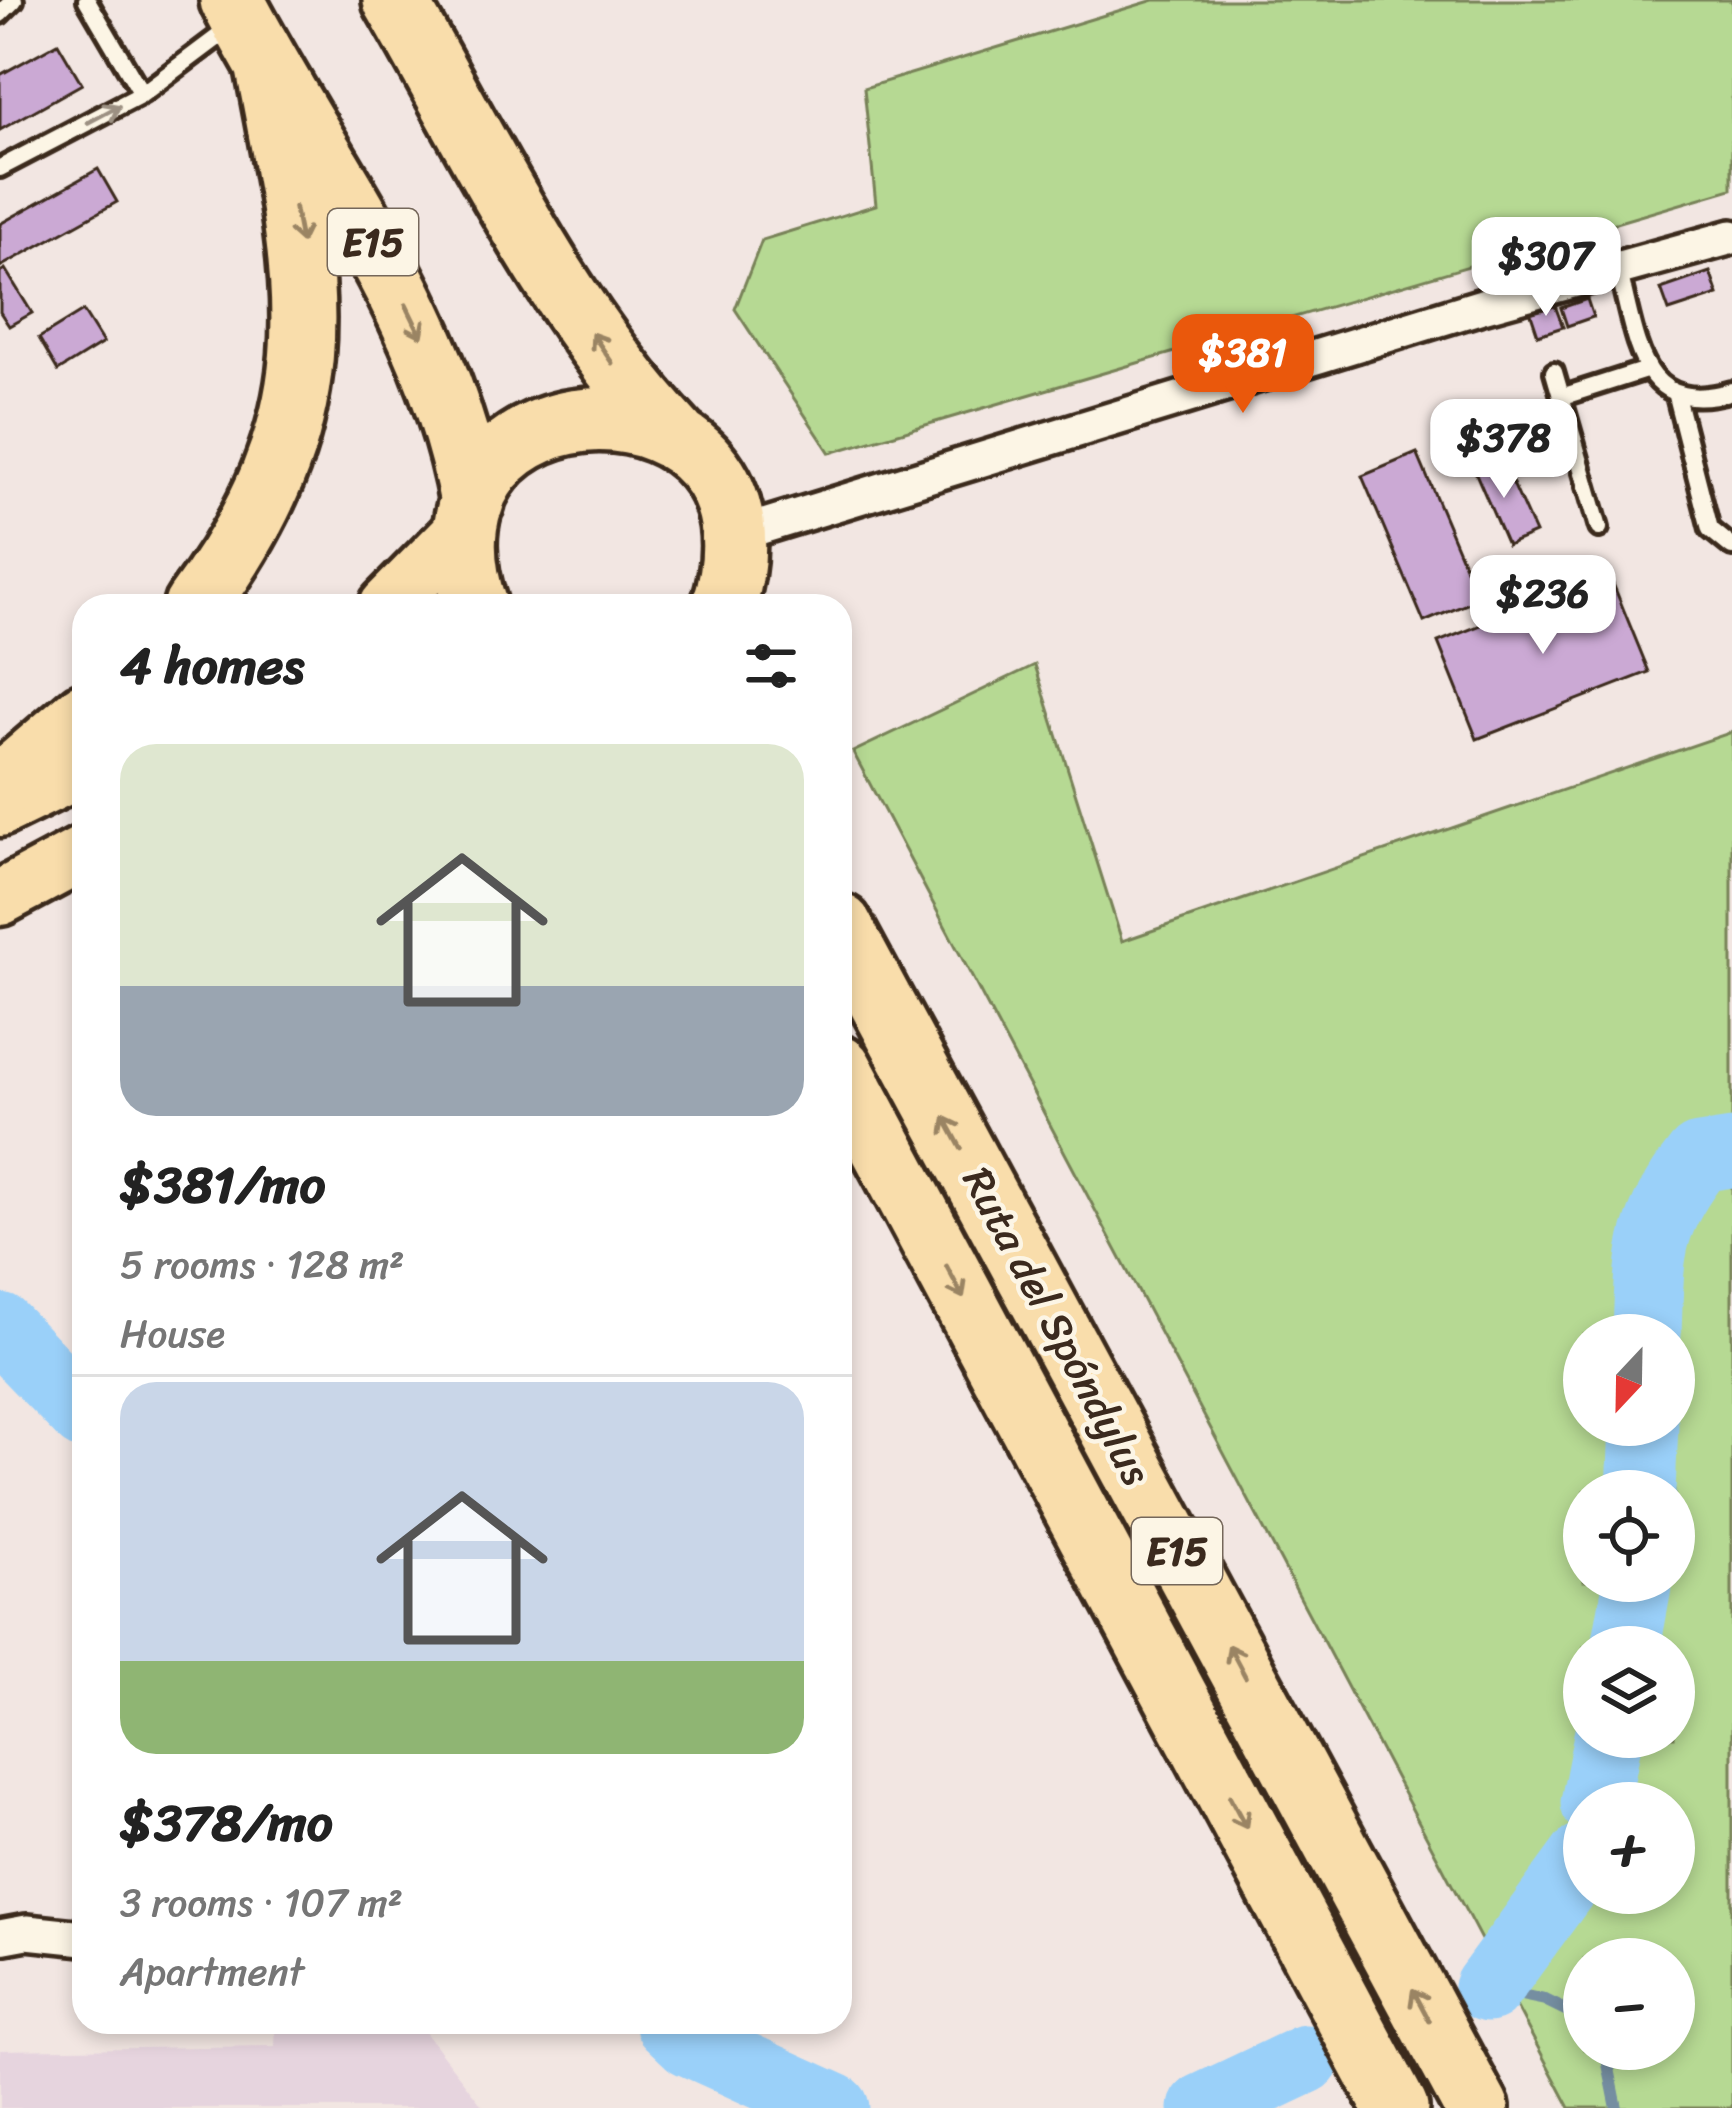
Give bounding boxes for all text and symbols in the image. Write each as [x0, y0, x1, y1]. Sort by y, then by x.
one-way arrow [85, 102, 120, 125]
one-way arrow [288, 204, 310, 243]
road number: E15 [328, 209, 418, 275]
pin: $307 [1475, 217, 1617, 319]
text: $307 [1499, 221, 1593, 290]
one-way arrow [404, 302, 426, 338]
pin: $381 [1172, 314, 1314, 416]
text: $381 [1199, 318, 1287, 387]
one-way arrow [590, 332, 615, 365]
pin: $378 [1433, 399, 1575, 501]
text: $378 [1457, 403, 1551, 472]
pin: $236 [1472, 555, 1614, 657]
text: $236 [1497, 559, 1589, 628]
text: 4 homes [120, 621, 304, 711]
icon: filters [738, 633, 804, 699]
icon: home [354, 822, 570, 1038]
one-way arrow [941, 1116, 964, 1151]
text: $381/mo [120, 1140, 325, 1230]
street label: Ruta del Spóndylus [942, 1153, 1173, 1499]
text: 5 rooms · 128 m² [120, 1230, 404, 1299]
one-way arrow [944, 1264, 967, 1299]
text: House [120, 1299, 225, 1368]
north arrow [1563, 1314, 1695, 1446]
map controls [1563, 1314, 1695, 2070]
icon: home [354, 1460, 570, 1676]
button: locate [1563, 1470, 1695, 1602]
road number: E15 [1132, 1518, 1222, 1584]
button: layers [1563, 1626, 1695, 1758]
one-way arrow [1224, 1644, 1247, 1680]
text: $378/mo [120, 1778, 333, 1868]
button: + [1563, 1782, 1695, 1914]
one-way arrow [1227, 1793, 1250, 1829]
text: 3 rooms · 107 m² [120, 1868, 403, 1937]
text: Apartment [120, 1937, 304, 2006]
button: − [1563, 1938, 1695, 2070]
one-way arrow [1409, 1989, 1432, 2024]

